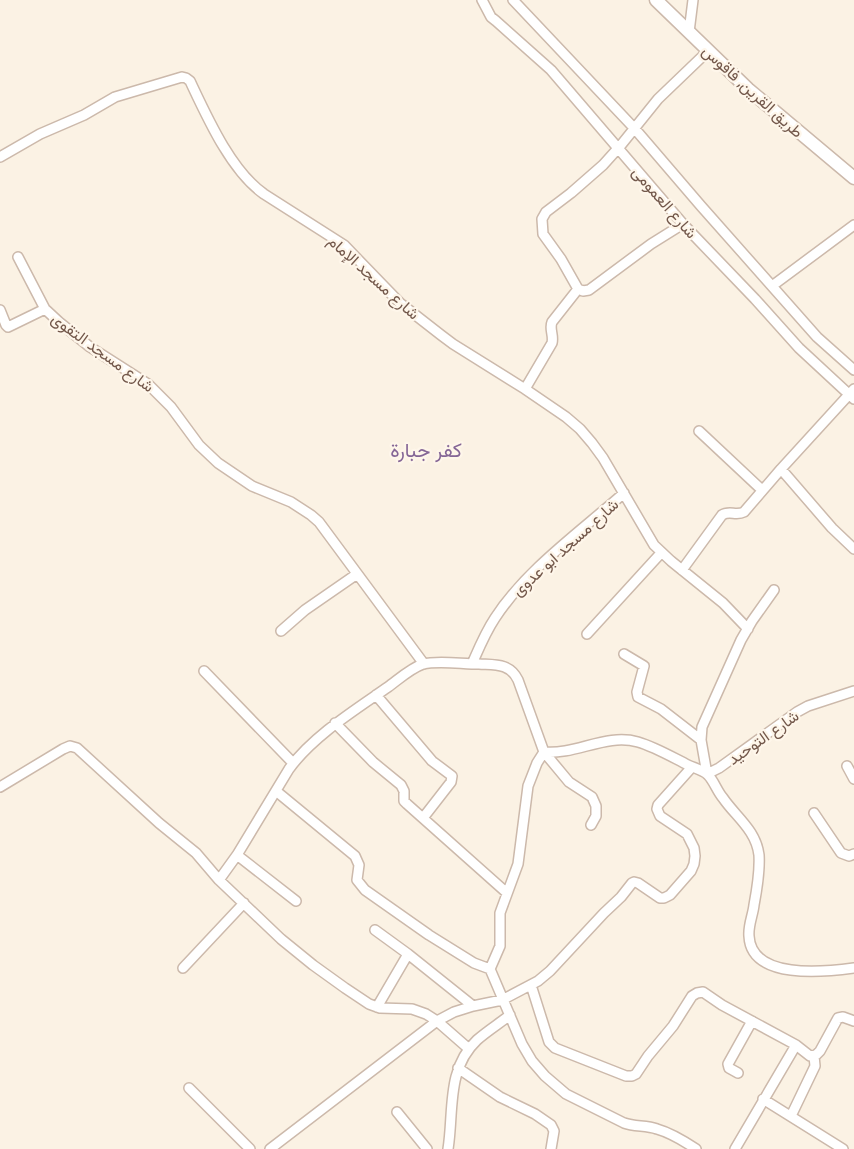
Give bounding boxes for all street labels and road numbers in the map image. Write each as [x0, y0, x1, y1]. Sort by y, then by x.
street label: طريق القرين, فاقوس [698, 41, 807, 142]
street label: شارع العمومى [627, 162, 701, 244]
street label: شارع مسجد الإمام [323, 231, 423, 325]
street label: شارع مسجد التقوى [46, 309, 158, 398]
street label: شارع مسجد ابو عدوى [508, 495, 624, 602]
street label: شارع التوحيد [724, 706, 804, 770]

